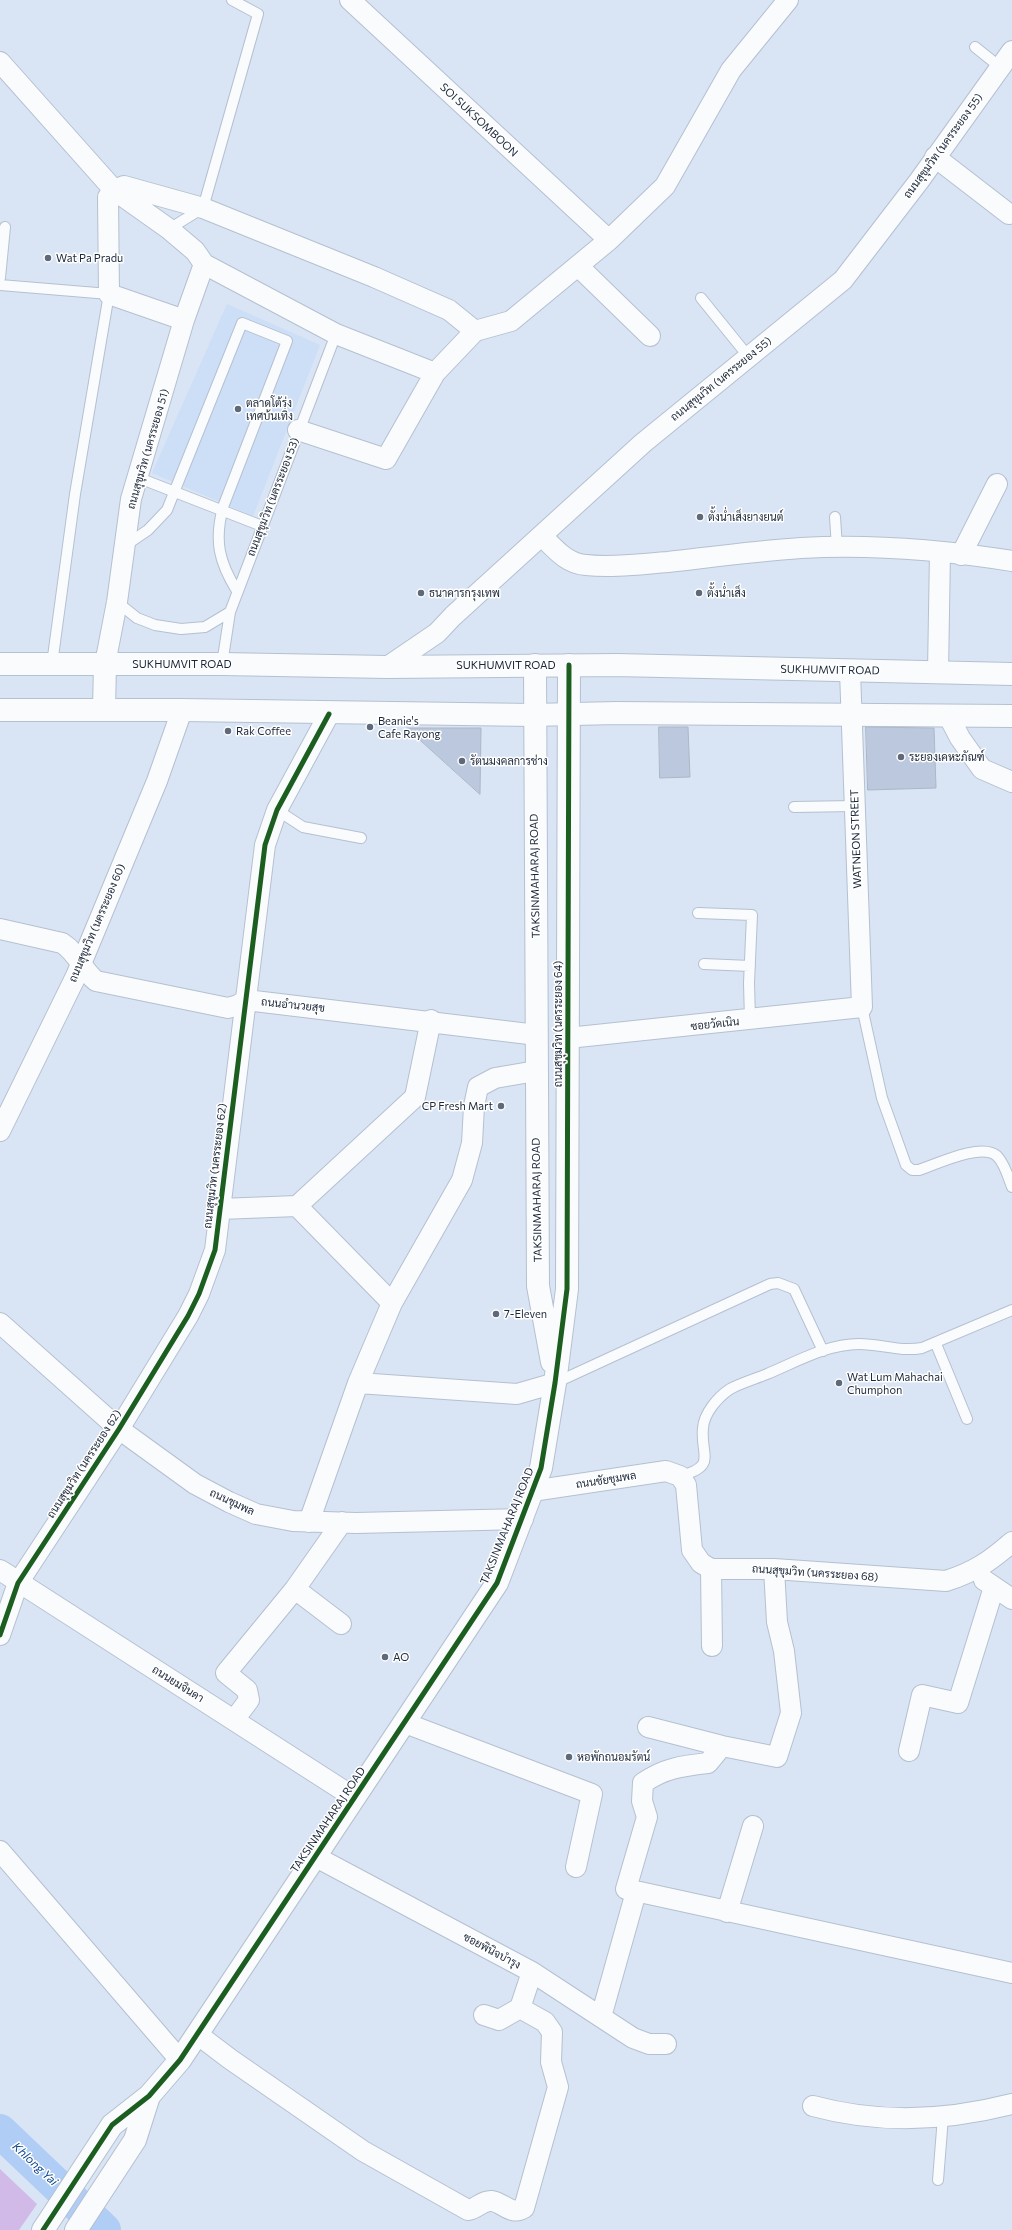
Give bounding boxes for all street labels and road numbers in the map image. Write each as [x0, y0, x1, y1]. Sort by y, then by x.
street label: SOI SUKSOMBOON [437, 81, 521, 159]
street label: ถนนสุขุมวิท (นครระยอง 55) [901, 91, 985, 201]
street label: ถนนสุขุมวิท (นครระยอง 55) [668, 334, 774, 424]
street label: ถนนสุขุมวิท (นครระยอง 51) [124, 387, 172, 511]
street label: ถนนสุขุมวิท (นครระยอง 53) [244, 436, 302, 558]
street label: SUKHUMVIT ROAD [132, 657, 232, 671]
street label: SUKHUMVIT ROAD [456, 658, 556, 672]
street label: SUKHUMVIT ROAD [780, 663, 880, 677]
street label: WATNEON STREET [848, 789, 864, 889]
street label: TAKSINMAHARAJ ROAD [527, 814, 543, 938]
street label: ถนนสุขุมวิท (นครระยอง 60) [66, 862, 128, 984]
street label: ถนนสุขุมวิท (นครระยอง 64) [551, 961, 565, 1087]
street label: ถนนอำนวยสุข [260, 995, 326, 1015]
street label: ซอยวัดเนิน [690, 1015, 740, 1033]
street label: ถนนสุขุมวิท (นครระยอง 62) [201, 1103, 229, 1229]
street label: TAKSINMAHARAJ ROAD [529, 1138, 545, 1262]
street label: ถนนสุขุมวิท (นครระยอง 62) [44, 1407, 124, 1521]
street label: TAKSINMAHARAJ ROAD [478, 1466, 536, 1586]
street label: ถนนชัยชุมพล [575, 1469, 637, 1491]
street label: ถนนชุมพล [207, 1486, 257, 1518]
street label: ถนนสุขุมวิท (นครระยอง 68) [751, 1562, 879, 1584]
street label: ถนนยมจินดา [150, 1663, 206, 1705]
street label: TAKSINMAHARAJ ROAD [288, 1765, 368, 1875]
street label: ซอยพินิจบำรุง [461, 1930, 523, 1972]

